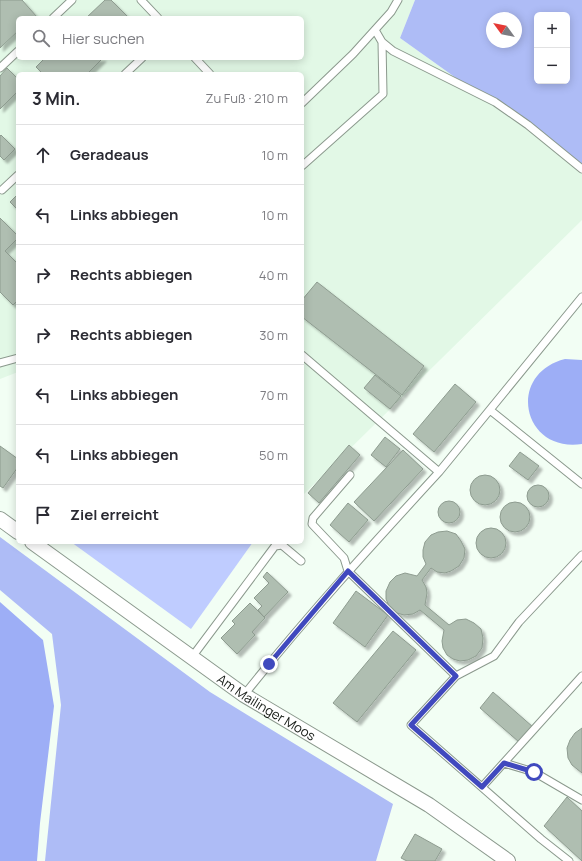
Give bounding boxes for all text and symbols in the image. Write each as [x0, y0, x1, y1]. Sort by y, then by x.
north arrow [486, 12, 522, 48]
map controls [534, 12, 570, 84]
button: + [534, 12, 570, 48]
search box [16, 16, 304, 60]
icon: search [30, 27, 52, 49]
text: Hier suchen [62, 28, 144, 49]
button: − [534, 48, 570, 84]
text: 3 Min. [32, 87, 80, 110]
text: Zu Fuß · 210 m [205, 89, 288, 107]
icon: ahead [32, 144, 54, 166]
text: Geradeaus [70, 144, 149, 165]
text: 10 m [261, 146, 288, 164]
icon: left [32, 204, 54, 226]
text: Links abbiegen [70, 204, 178, 225]
text: 10 m [261, 206, 288, 224]
icon: right [32, 264, 54, 286]
text: Rechts abbiegen [70, 264, 192, 285]
text: 40 m [259, 266, 288, 284]
icon: right [32, 324, 54, 346]
text: Rechts abbiegen [70, 324, 192, 345]
text: 30 m [259, 326, 288, 344]
icon: left [32, 384, 54, 406]
text: Links abbiegen [70, 384, 178, 405]
text: 70 m [260, 386, 288, 404]
icon: left [32, 444, 54, 466]
text: Links abbiegen [70, 444, 178, 465]
text: 50 m [259, 446, 288, 464]
icon: arrive [32, 504, 54, 526]
text: Ziel erreicht [70, 504, 159, 525]
route end [260, 655, 278, 673]
street label: Am Mailinger Moos [214, 670, 319, 745]
route start [525, 763, 543, 781]

